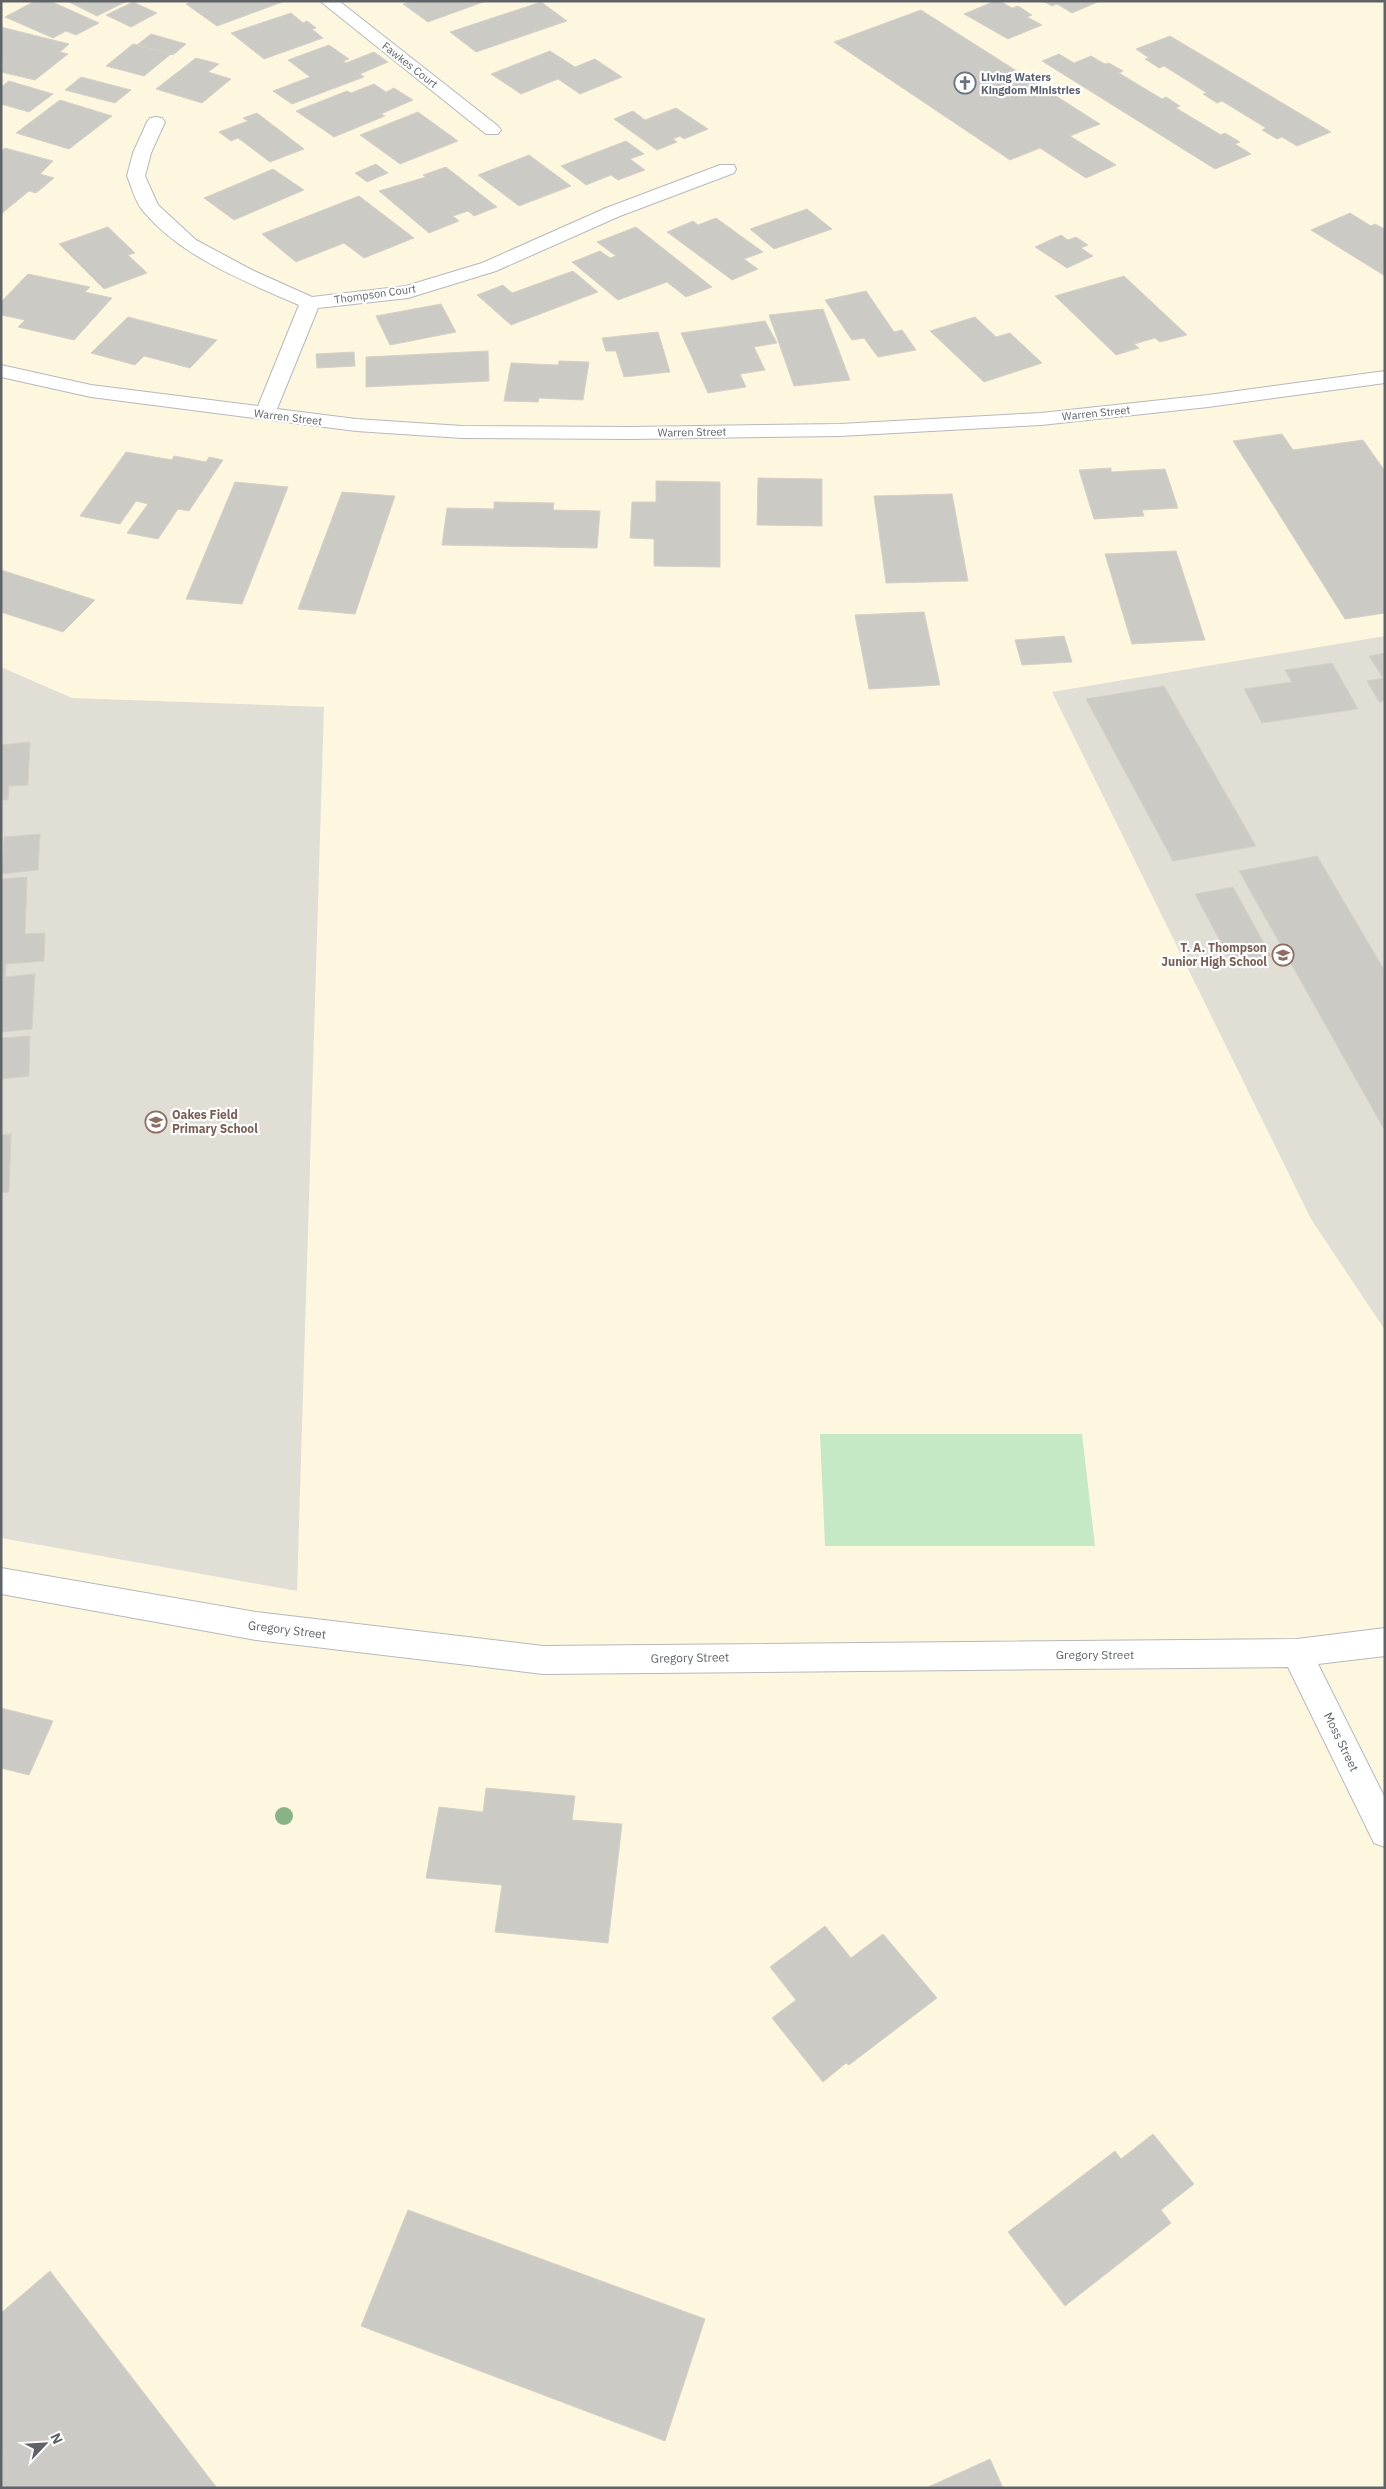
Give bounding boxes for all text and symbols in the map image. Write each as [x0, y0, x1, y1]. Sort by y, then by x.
street label: Fawkes Court [379, 39, 441, 91]
place label: Living Waters Kingdom Ministries [981, 70, 1081, 97]
church icon: Living Waters Kingdom Ministries [953, 71, 977, 95]
street label: Thompson Court [333, 281, 417, 307]
street label: Warren Street [1061, 402, 1131, 424]
street label: Warren Street [253, 406, 323, 428]
street label: Warren Street [658, 424, 727, 440]
place label: T. A. Thompson Junior High School [1161, 940, 1267, 969]
school or university icon: T. A. Thompson Junior High School [1271, 943, 1295, 967]
place label: Oakes Field Primary School [172, 1107, 258, 1136]
school or university icon: Oakes Field Primary School [144, 1110, 168, 1134]
street label: Gregory Street [247, 1617, 327, 1642]
street label: Gregory Street [1056, 1647, 1134, 1662]
street label: Gregory Street [651, 1649, 729, 1666]
street label: Moss Street [1321, 1710, 1362, 1774]
north arrow [20, 2419, 70, 2469]
text: N [46, 2430, 67, 2447]

